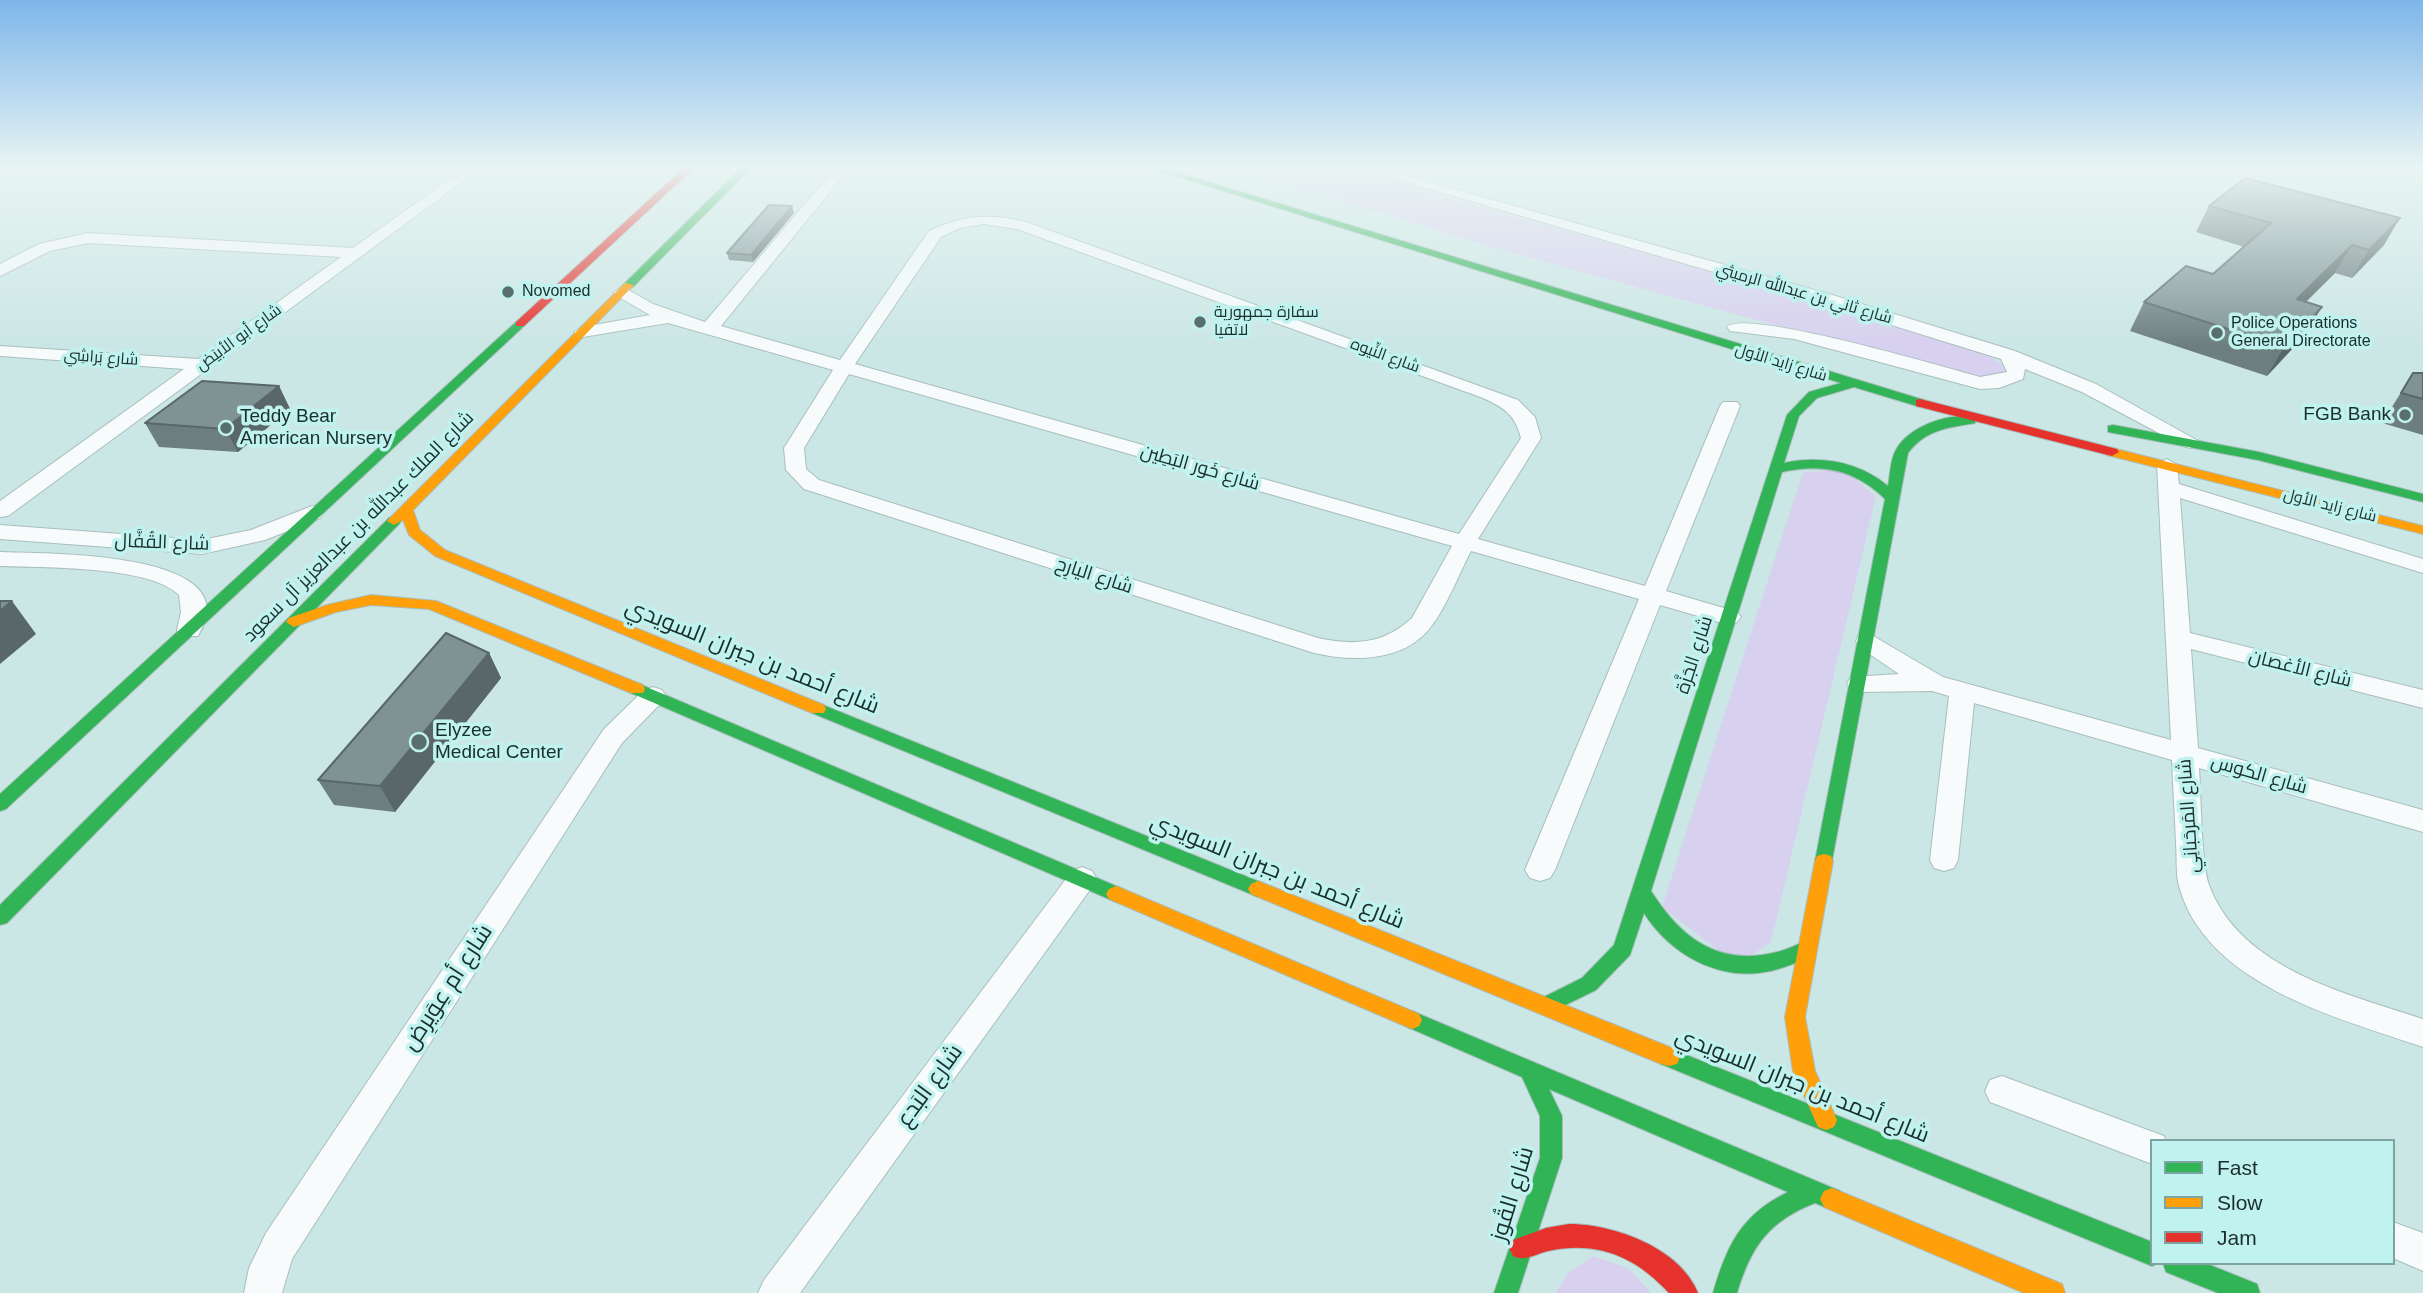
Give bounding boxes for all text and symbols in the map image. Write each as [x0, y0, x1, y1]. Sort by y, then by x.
street label: شارع ثاني بن عبدالله الرميثي [1714, 260, 1894, 328]
place label: Novomed [522, 282, 590, 302]
marker: Novomed [500, 284, 516, 300]
street label: شارع أبو الأبيَض [193, 301, 285, 375]
place label: سفارة جمهورية لاتفيا [1214, 303, 1319, 341]
marker: سفارة جمهورية لاتفيا [1192, 314, 1208, 330]
place label: Police Operations General Directorate [2231, 314, 2371, 352]
marker: Police Operations General Directorate [2209, 325, 2225, 341]
street label: شارع النِّيوه [1348, 335, 1422, 377]
street label: شارع زايد الأول [1733, 340, 1829, 386]
street label: شارع بَراشِي [63, 346, 139, 370]
place label: FGB Bank [2303, 404, 2391, 426]
place label: Teddy Bear American Nursery [240, 406, 392, 450]
street label: شارع الملك عبدالله بن عبدالعزيز آل سعود [239, 407, 479, 647]
marker: FGB Bank [2397, 407, 2413, 423]
marker: Teddy Bear American Nursery [218, 420, 234, 436]
street label: شارع خَور البَطِين [1138, 440, 1262, 496]
street label: شارع زايد الأول [2281, 485, 2379, 527]
street label: شارع القُفَّال [114, 530, 210, 556]
street label: شارع اليارِح [1053, 553, 1135, 599]
street label: شارع أحمد بن جبران السويدي [621, 593, 883, 721]
street label: شارع الجَزَّة [1672, 613, 1718, 697]
street label: شارع الأغصان [2246, 645, 2354, 693]
place label: Elyzee Medical Center [435, 720, 563, 764]
marker: Elyzee Medical Center [409, 732, 429, 752]
street label: شارع الكوس [2208, 750, 2310, 800]
street label: شارع المَرحَبانِي [2174, 758, 2204, 874]
street label: شارع أحمد بن جبران السويدي [1146, 808, 1408, 936]
street label: شارع أم عِوَيرِض [397, 920, 499, 1056]
street label: شارع أحمد بن جبران السويدي [1671, 1022, 1933, 1150]
street label: شارع البَدع [891, 1039, 969, 1133]
legend [2150, 1139, 2395, 1265]
street label: شارع القُوز [1486, 1143, 1540, 1245]
text: Fast [2217, 1156, 2258, 1179]
text: Slow [2217, 1191, 2263, 1214]
text: Jam [2217, 1226, 2257, 1249]

